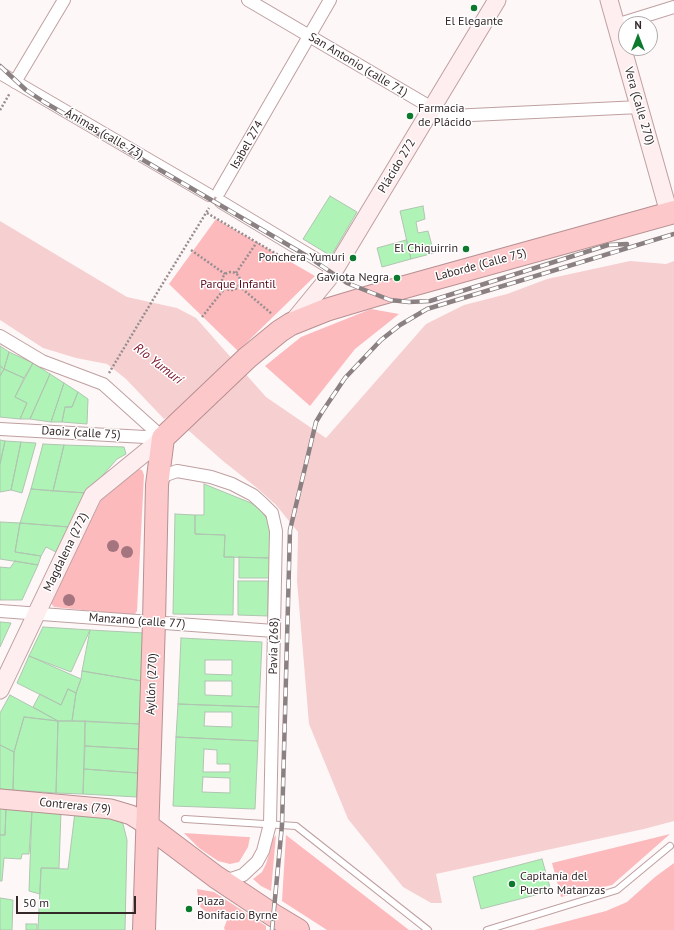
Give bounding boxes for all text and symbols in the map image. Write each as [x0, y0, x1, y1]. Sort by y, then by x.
marker: El Elegante [469, 3, 479, 13]
place label: El Elegante [445, 15, 503, 29]
north arrow [618, 16, 658, 56]
text: N [634, 18, 642, 32]
street label: San Antonio (calle 71) [306, 30, 410, 100]
street label: Vera (Calle 270) [621, 65, 657, 147]
place label: Farmacia de Plácido [418, 102, 471, 130]
street label: Ánimas (calle 73) [62, 106, 146, 162]
marker: Farmacia de Plácido [405, 111, 415, 121]
street label: Isabel 274 [227, 118, 267, 172]
street label: Plácido 272 [375, 136, 419, 196]
place label: El Chiquirrin [394, 242, 458, 256]
marker: El Chiquirrin [461, 244, 471, 254]
street label: Laborde (Calle 75) [434, 246, 528, 284]
place label: Ponchera Yumuri [259, 251, 345, 265]
marker: Ponchera Yumuri [348, 253, 358, 263]
place label: Gaviota Negra [317, 271, 389, 285]
marker: Gaviota Negra [392, 273, 402, 283]
park label: Parque Infantil [200, 278, 276, 292]
water label: Río Yumurí [131, 340, 185, 388]
street label: Daoiz (calle 75) [41, 424, 121, 442]
street label: Magdalena (272) [41, 510, 91, 594]
street label: Manzano (calle 77) [88, 610, 186, 632]
street label: Pavía (268) [266, 618, 282, 674]
street label: Ayllón (270) [144, 653, 160, 715]
street label: Contreras (79) [39, 795, 111, 817]
place label: Capitanía del Puerto Matanzas [520, 870, 605, 898]
marker: Capitanía del Puerto Matanzas [507, 879, 517, 889]
scale bar [18, 888, 138, 914]
text: 50 m [23, 895, 49, 910]
place label: Plaza Bonifacio Byrne [197, 895, 278, 923]
marker: Plaza Bonifacio Byrne [184, 904, 194, 914]

